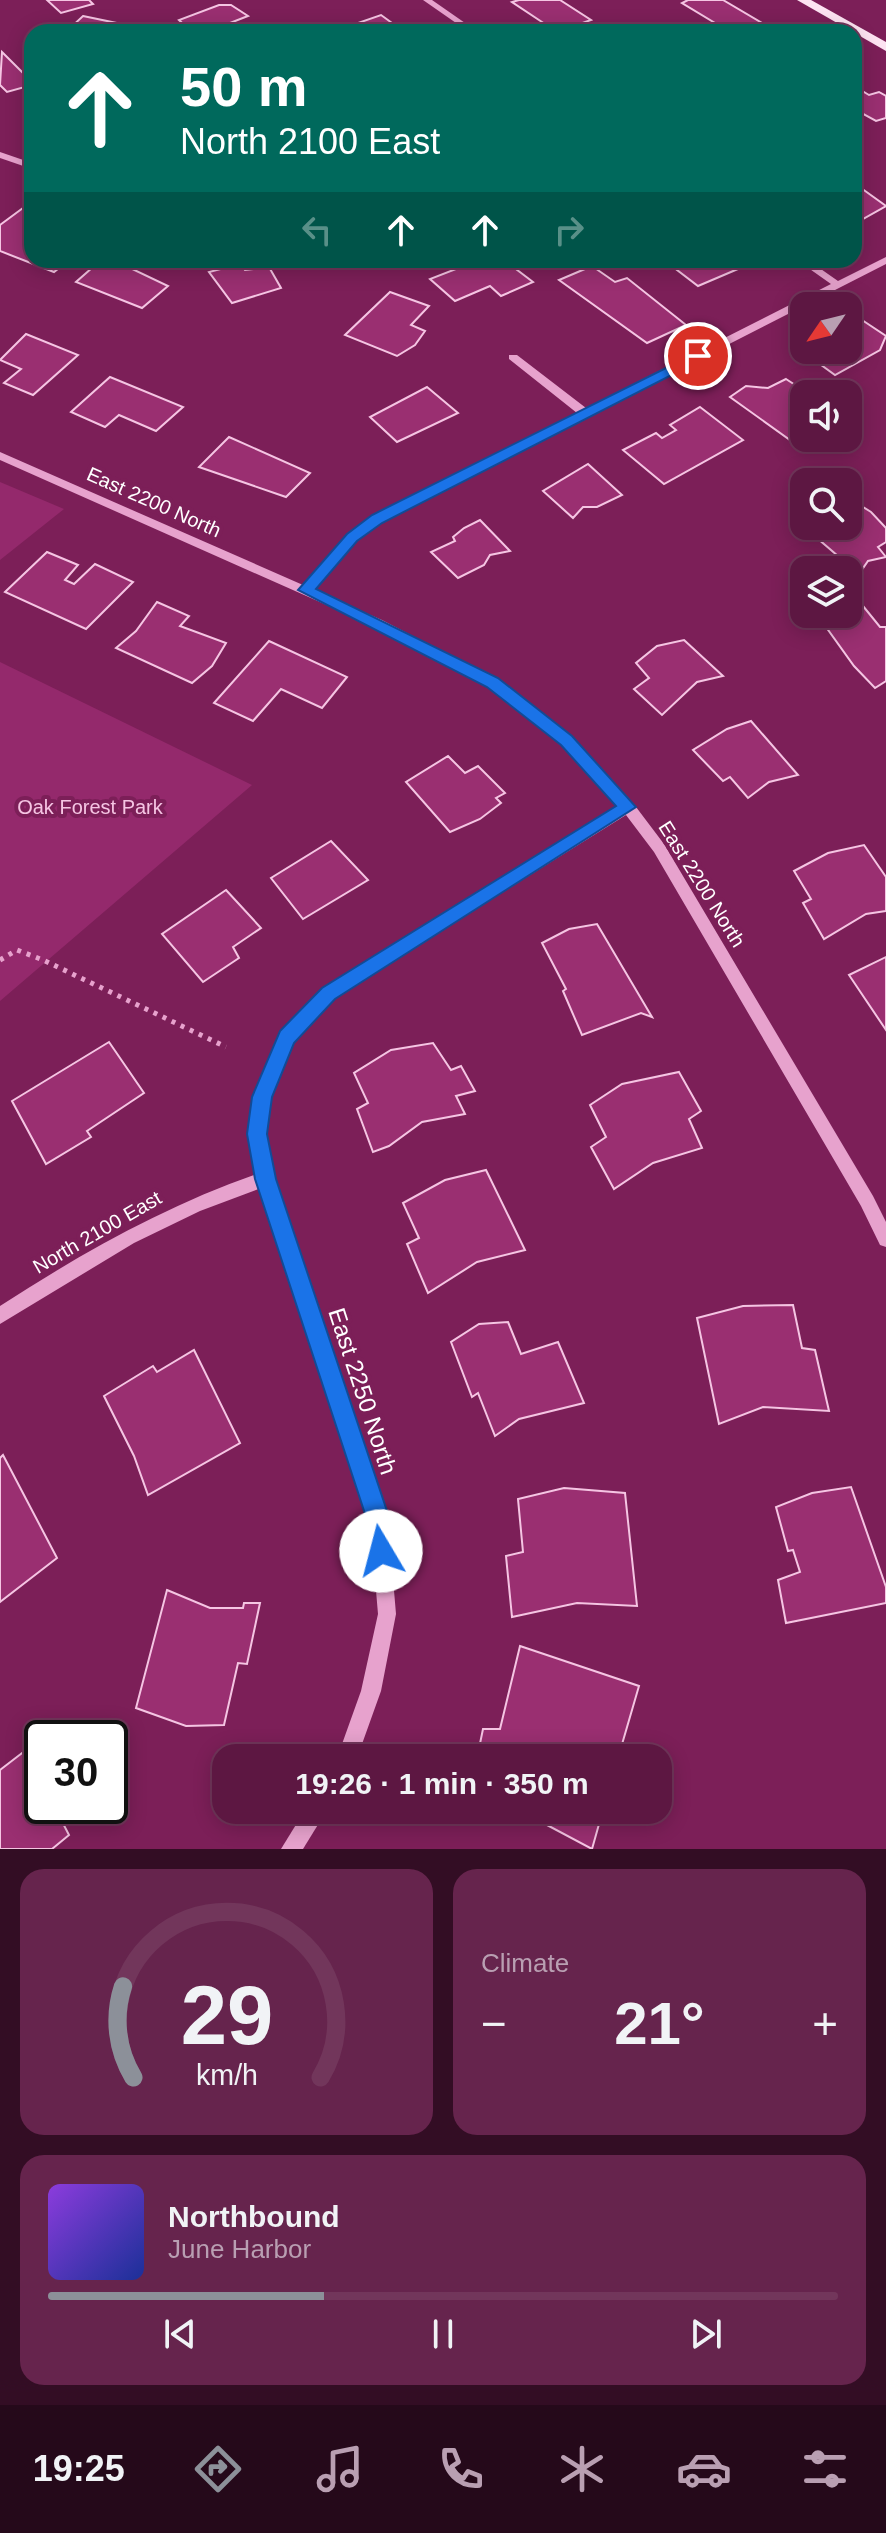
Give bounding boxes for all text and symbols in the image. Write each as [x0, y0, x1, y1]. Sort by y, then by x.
text: 50 m [180, 55, 308, 118]
icon: ahead [48, 56, 152, 160]
text: North 2100 East [180, 121, 440, 162]
icon: left [295, 208, 339, 252]
icon: ahead [379, 208, 423, 252]
icon: ahead [463, 208, 507, 252]
icon: right [547, 208, 591, 252]
north arrow [790, 292, 862, 364]
map controls [790, 292, 862, 628]
pin [664, 322, 732, 390]
icon: arrive [676, 334, 720, 378]
button: sound [790, 380, 862, 452]
street label: East 2200 North [84, 463, 224, 541]
button: search [790, 468, 862, 540]
button: layers [790, 556, 862, 628]
park label: Oak Forest Park [17, 796, 164, 818]
street label: East 2200 North [654, 817, 750, 951]
street label: North 2100 East [29, 1186, 165, 1278]
street label: East 2250 North [323, 1304, 403, 1478]
position arrow [339, 1509, 423, 1593]
speed limit sign: 30 [24, 1720, 128, 1824]
text: 19:26 · 1 min · 350 m [295, 1767, 589, 1800]
text: Climate [481, 1948, 569, 1978]
text: 29 [180, 1969, 273, 2062]
text: 21° [614, 1990, 705, 2057]
text: − [481, 1999, 507, 2048]
text: + [812, 1999, 838, 2048]
text: km/h [196, 2059, 257, 2091]
text: Northbound [168, 2200, 340, 2233]
text: June Harbor [168, 2234, 311, 2264]
icon: previous [158, 2312, 202, 2356]
icon: pause [421, 2312, 465, 2356]
icon: next [684, 2312, 728, 2356]
icon: directions [190, 2441, 246, 2497]
icon: music [312, 2441, 368, 2497]
icon: phone [433, 2441, 489, 2497]
icon: climate [554, 2441, 610, 2497]
icon: car [676, 2441, 732, 2497]
icon: filters [797, 2441, 853, 2497]
text: 19:25 [33, 2448, 125, 2489]

